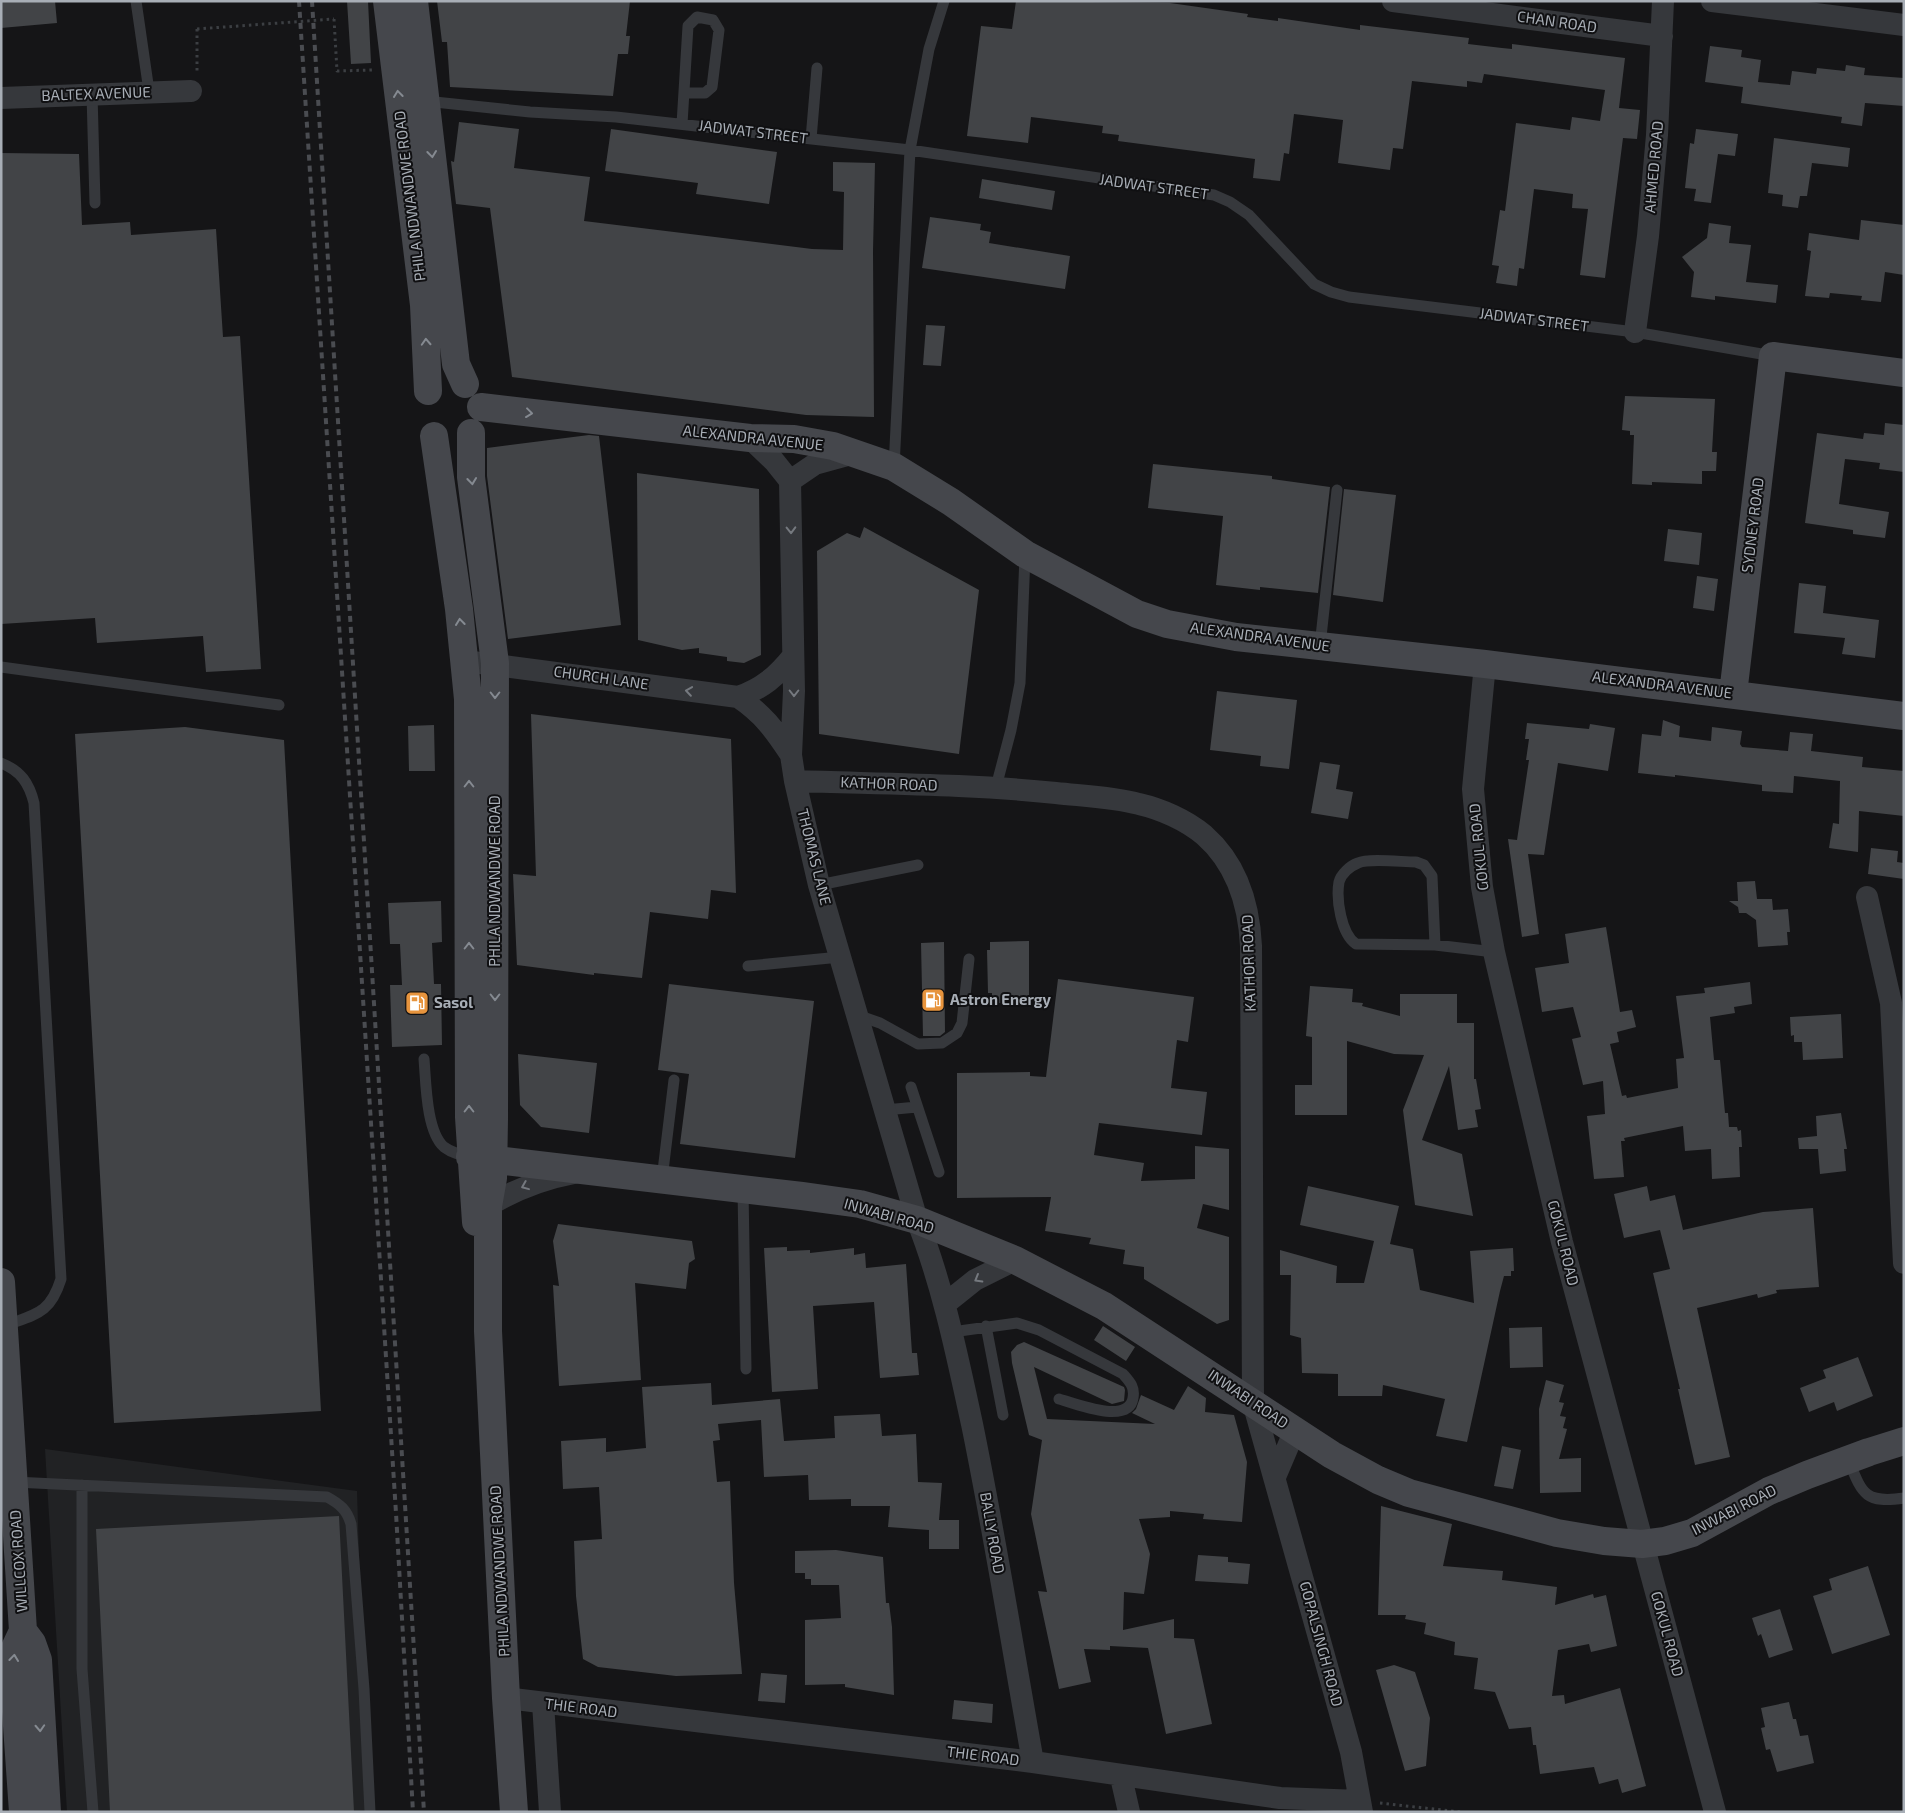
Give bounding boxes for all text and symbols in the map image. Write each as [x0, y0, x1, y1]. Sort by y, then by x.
street label: CHAN ROAD [1516, 7, 1598, 36]
street label: BALTEX AVENUE [41, 82, 151, 104]
one-way arrow [393, 90, 404, 98]
street label: PHILA NDWANDWE ROAD [390, 110, 428, 282]
street label: JADWAT STREET [697, 115, 809, 147]
street label: AHMED ROAD [1640, 120, 1666, 214]
one-way arrow [426, 150, 437, 158]
street label: JADWAT STREET [1098, 169, 1210, 203]
street label: JADWAT STREET [1478, 303, 1590, 335]
one-way arrow [420, 338, 431, 346]
one-way arrow [525, 407, 533, 418]
street label: ALEXANDRA AVENUE [682, 421, 824, 453]
street label: SYDNEY ROAD [1737, 476, 1767, 574]
one-way arrow [466, 478, 477, 486]
one-way arrow [785, 526, 796, 534]
one-way arrow [455, 617, 466, 625]
street label: ALEXANDRA AVENUE [1189, 617, 1331, 655]
street label: CHURCH LANE [552, 661, 650, 693]
street label: ALEXANDRA AVENUE [1591, 666, 1733, 702]
one-way arrow [685, 686, 694, 696]
one-way arrow [789, 689, 799, 697]
one-way arrow [490, 692, 500, 699]
street label: KATHOR ROAD [840, 772, 938, 794]
one-way arrow [464, 779, 474, 787]
street label: PHILA NDWANDWE ROAD [485, 795, 503, 967]
street label: GOKUL ROAD [1464, 803, 1492, 892]
street label: THOMAS LANE [794, 807, 836, 907]
street label: KATHOR ROAD [1237, 914, 1259, 1012]
one-way arrow [464, 942, 474, 950]
fuel station icon: Astron Energy [920, 987, 946, 1013]
fuel station icon: Sasol [404, 990, 430, 1016]
place label: Astron Energy [950, 990, 1052, 1009]
place label: Sasol [434, 993, 473, 1011]
one-way arrow [490, 994, 500, 1002]
one-way arrow [464, 1104, 474, 1112]
one-way arrow [521, 1180, 530, 1190]
street label: INWABI ROAD [842, 1194, 936, 1236]
street label: GOKUL ROAD [1545, 1198, 1583, 1287]
one-way arrow [975, 1272, 984, 1282]
street label: INWABI ROAD [1205, 1365, 1292, 1432]
street label: INWABI ROAD [1688, 1480, 1779, 1538]
street label: PHILA NDWANDWE ROAD [486, 1485, 512, 1657]
street label: BALLY ROAD [977, 1491, 1009, 1575]
street label: WILLCOX ROAD [5, 1509, 31, 1613]
street label: GOPALSINGH ROAD [1297, 1579, 1347, 1708]
street label: GOKUL ROAD [1648, 1589, 1688, 1678]
one-way arrow [8, 1654, 19, 1662]
street label: THIE ROAD [544, 1694, 618, 1720]
one-way arrow [35, 1724, 46, 1732]
street label: THIE ROAD [946, 1742, 1020, 1768]

